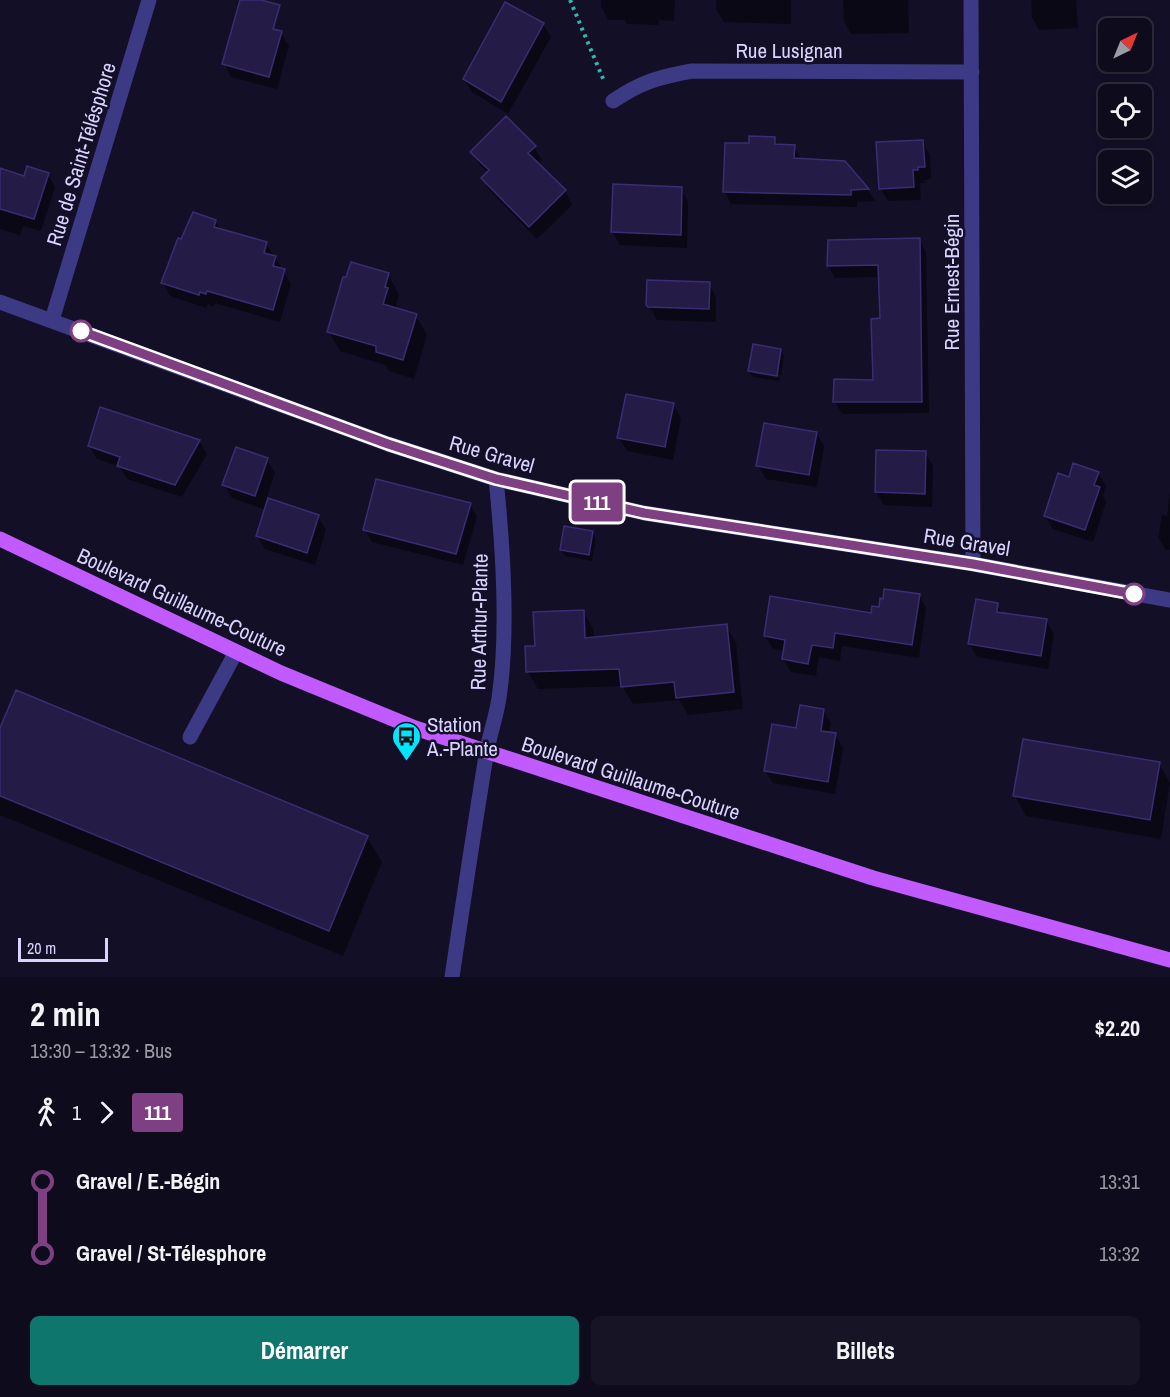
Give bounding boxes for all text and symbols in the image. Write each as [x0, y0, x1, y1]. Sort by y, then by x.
north arrow [1098, 18, 1152, 72]
map controls [1098, 18, 1152, 204]
street label: Rue Lusignan [735, 36, 843, 65]
street label: Rue de Saint-Télésphore [39, 59, 123, 249]
button: locate [1098, 84, 1152, 138]
button: layers [1098, 150, 1152, 204]
street label: Rue Ernest-Bégin [937, 214, 966, 350]
unlabelled marker [70, 320, 92, 342]
street label: Rue Gravel [446, 428, 538, 480]
line badge: 111 [562, 482, 632, 522]
text: 111 [584, 488, 610, 517]
street label: Rue Gravel [922, 521, 1012, 563]
street label: Boulevard Guillaume-Couture [73, 541, 291, 663]
street label: Rue Arthur-Plante [463, 553, 495, 691]
unlabelled marker [1123, 583, 1145, 605]
place label: Station A.-Plante [426, 710, 498, 763]
bus stop icon: Station A.-Plante [390, 720, 422, 762]
street label: Boulevard Guillaume-Couture [518, 729, 744, 827]
scale bar [18, 935, 108, 962]
text: 20 m [27, 937, 56, 959]
text: 2 min [30, 992, 101, 1036]
text: $2.20 [1095, 1013, 1140, 1043]
text: 13:30 – 13:32 · Bus [30, 1037, 172, 1064]
icon: walk [30, 1096, 63, 1129]
icon: forward [90, 1096, 123, 1129]
text: 111 [144, 1098, 171, 1127]
text: 1 [72, 1099, 81, 1126]
text: Gravel / E.-Bégin [76, 1166, 220, 1196]
text: 13:31 [1099, 1168, 1140, 1195]
text: Gravel / St-Télesphore [76, 1238, 266, 1268]
text: 13:32 [1099, 1240, 1140, 1267]
button: Démarrer [30, 1316, 579, 1385]
button: Billets [591, 1316, 1140, 1385]

